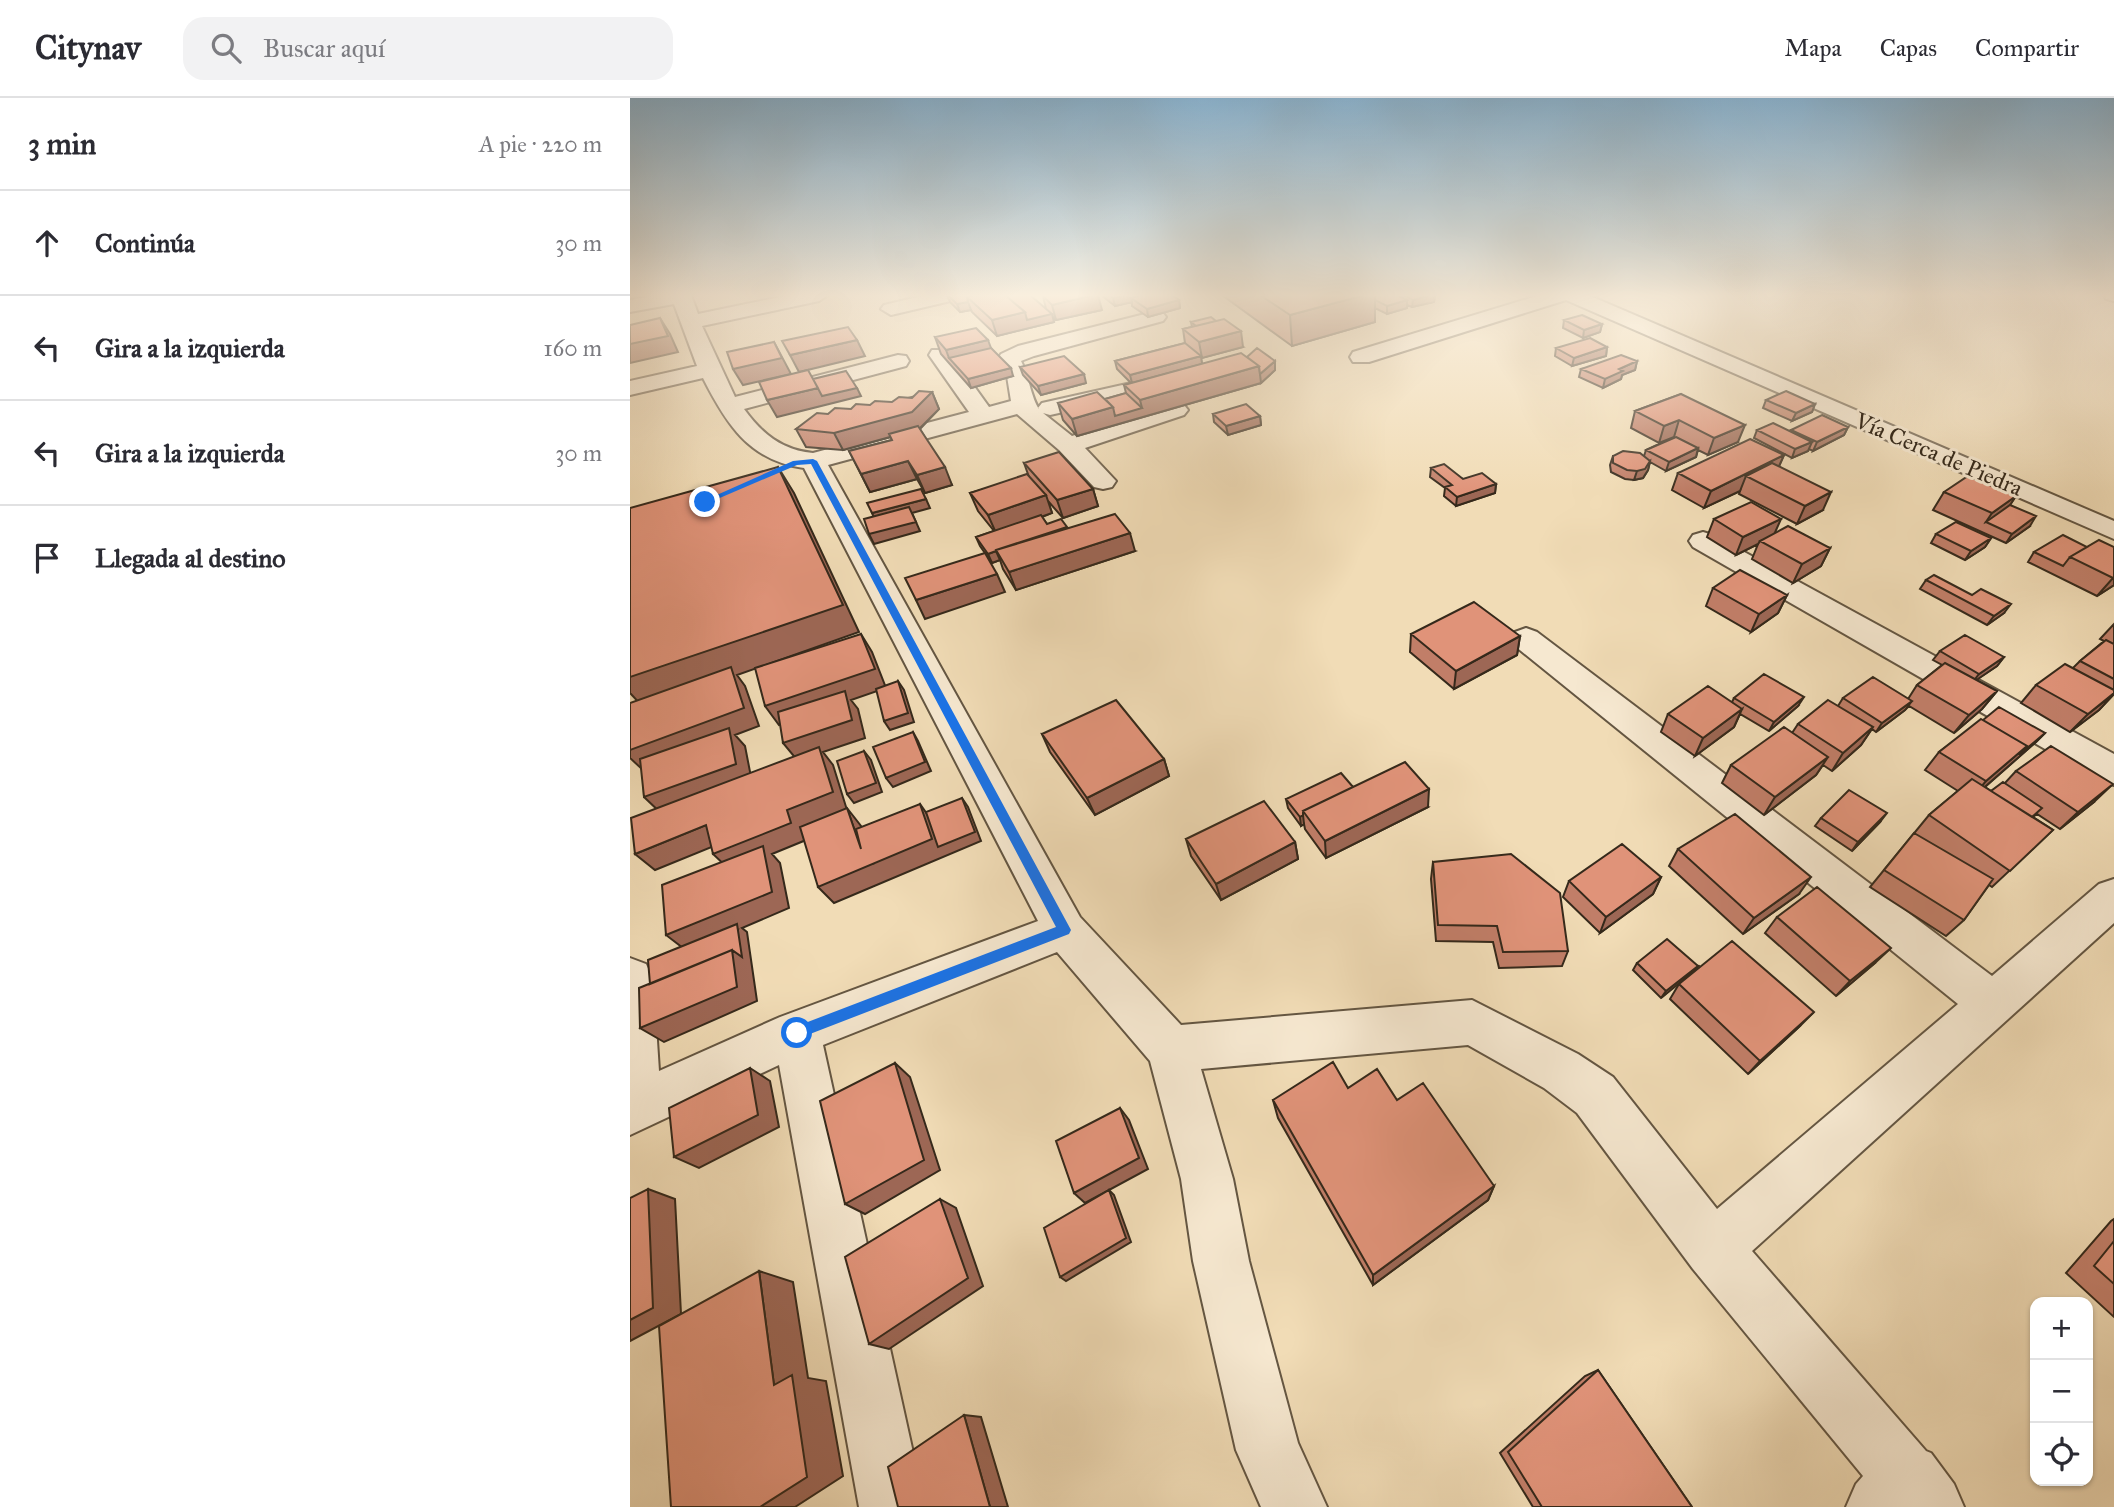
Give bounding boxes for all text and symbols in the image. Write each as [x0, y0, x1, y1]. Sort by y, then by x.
search box [183, 17, 673, 80]
text: Citynav [35, 28, 141, 68]
icon: search [207, 29, 245, 67]
text: Buscar aquí [263, 32, 385, 64]
text: Mapa [1785, 33, 1842, 63]
text: Capas [1880, 33, 1937, 63]
text: Compartir [1975, 33, 2079, 63]
text: 3 min [28, 126, 96, 162]
text: A pie · 220 m [479, 130, 602, 158]
icon: ahead [28, 224, 66, 262]
text: Continúa [95, 227, 195, 259]
text: 30 m [555, 229, 602, 257]
icon: left [28, 329, 66, 367]
text: Gira a la izquierda [95, 332, 285, 364]
text: 160 m [544, 334, 602, 362]
street label: Vía Cerca de Piedra [1850, 406, 2027, 502]
icon: left [28, 434, 66, 472]
text: Gira a la izquierda [95, 437, 285, 469]
text: 30 m [555, 439, 602, 467]
route end [689, 486, 720, 517]
icon: arrive [28, 539, 66, 577]
text: Llegada al destino [95, 542, 286, 574]
route start [781, 1017, 812, 1048]
map controls [2030, 1297, 2093, 1486]
button: + [2030, 1297, 2093, 1360]
button: − [2030, 1360, 2093, 1423]
button: locate [2030, 1423, 2093, 1486]

